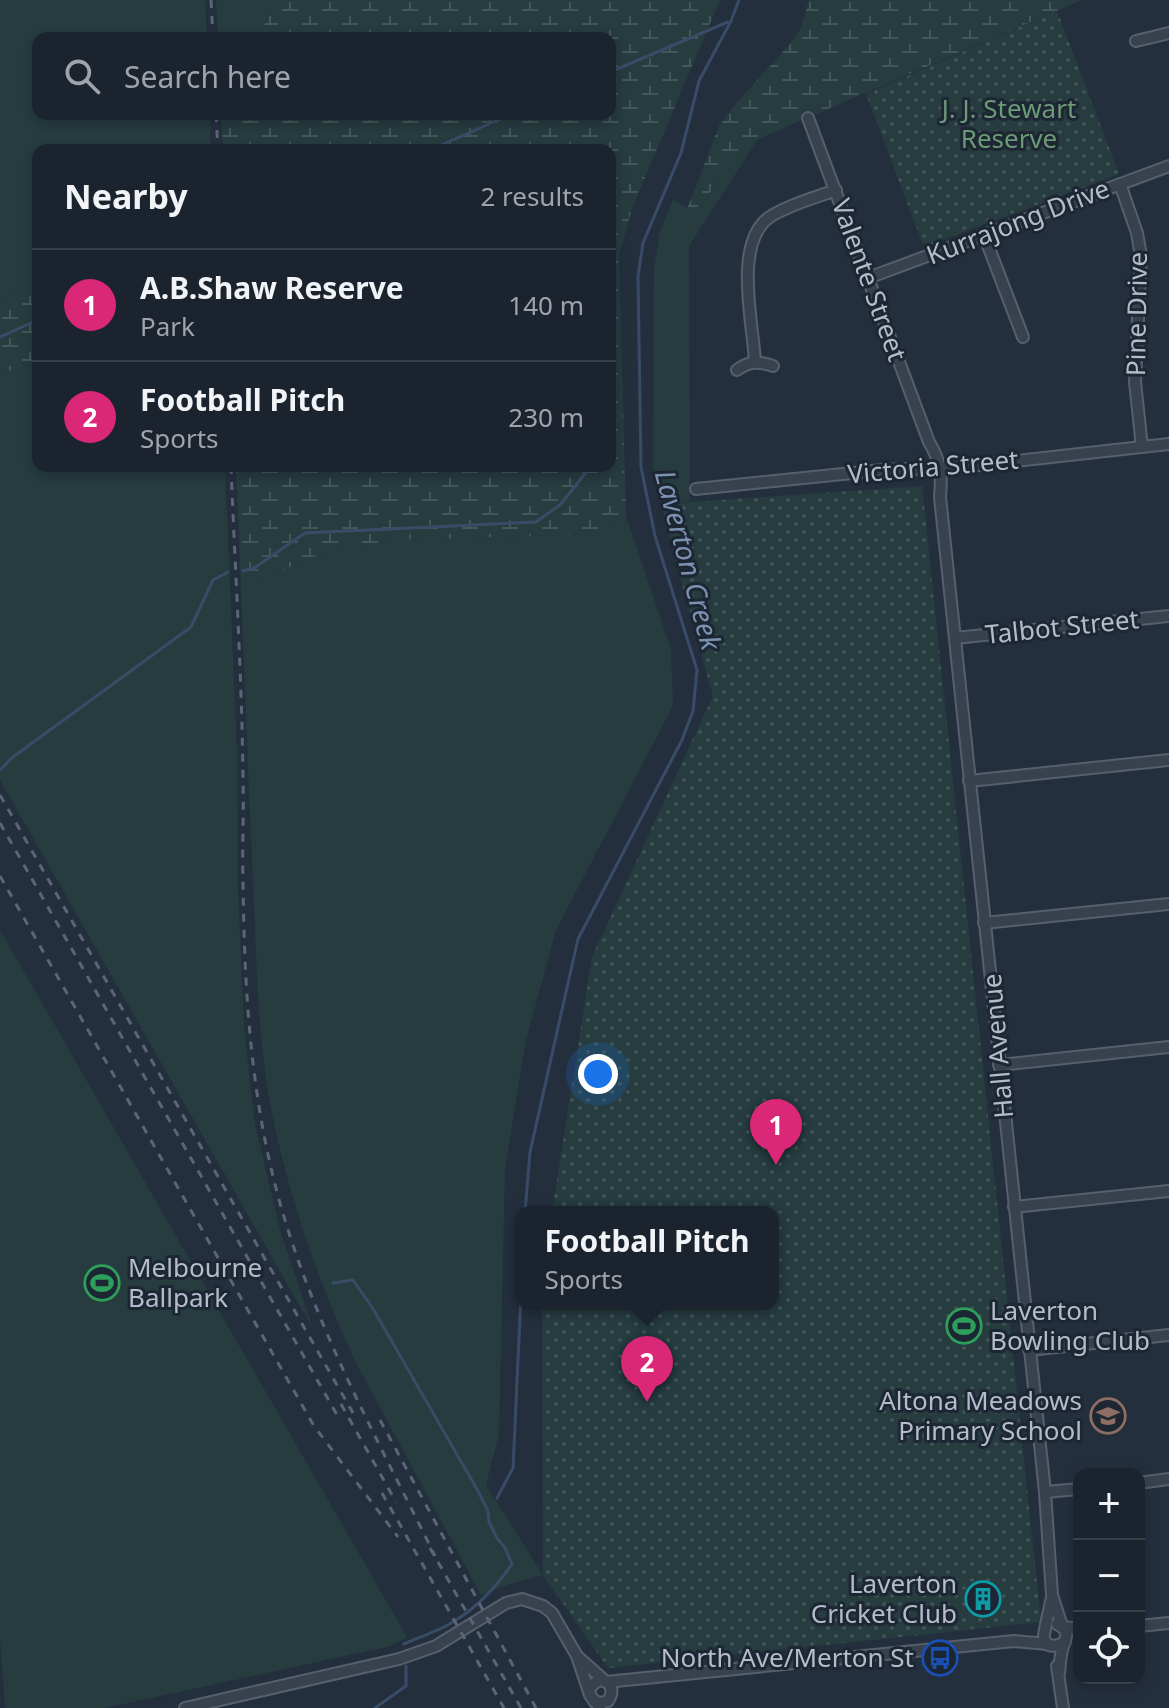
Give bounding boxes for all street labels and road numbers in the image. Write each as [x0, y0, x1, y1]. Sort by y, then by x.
street label: Kurrajong Drive [921, 170, 1114, 273]
street label: Valente Street [824, 193, 916, 366]
street label: Pine Drive [1117, 252, 1155, 376]
street label: Victoria Street [846, 441, 1020, 491]
street label: Talbot Street [983, 600, 1140, 652]
street label: Hall Avenue [973, 972, 1021, 1120]

